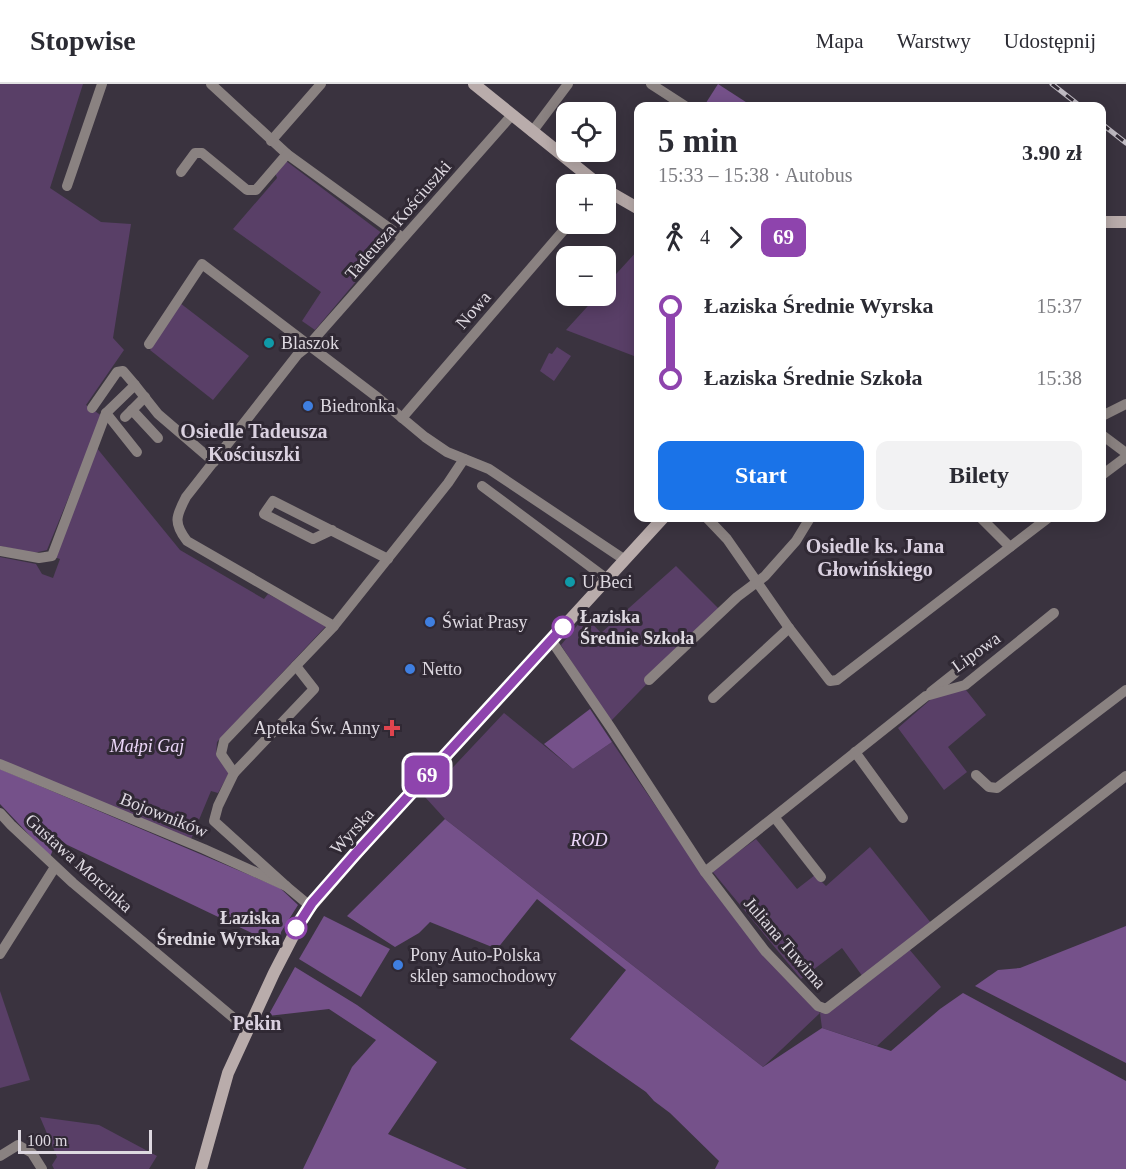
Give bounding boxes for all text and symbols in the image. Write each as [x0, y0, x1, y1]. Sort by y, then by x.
text: Stopwise [30, 25, 136, 56]
text: Mapa [816, 29, 864, 53]
text: Warstwy [897, 29, 971, 53]
text: Udostępnij [1004, 29, 1096, 53]
map controls [556, 102, 616, 306]
button: locate [556, 102, 616, 162]
text: 5 min [658, 123, 738, 159]
text: 3.90 zł [1022, 140, 1082, 165]
street label: Tadeusza Kościuszki [341, 156, 455, 284]
text: 15:33 – 15:38 · Autobus [658, 164, 852, 186]
button: + [556, 174, 616, 234]
icon: walk [658, 221, 691, 254]
icon: forward [719, 221, 752, 254]
text: 69 [773, 225, 794, 249]
text: 4 [700, 226, 710, 248]
button: − [556, 246, 616, 306]
street label: Nowa [451, 287, 495, 333]
text: Łaziska Średnie Wyrska [704, 293, 933, 318]
text: 15:37 [1036, 295, 1082, 317]
place label: Blaszok [281, 333, 339, 353]
marker: Blaszok [262, 336, 276, 350]
text: Łaziska Średnie Szkoła [704, 365, 922, 390]
text: 15:38 [1036, 367, 1082, 389]
place label: Biedronka [320, 396, 395, 416]
marker: Biedronka [301, 399, 315, 413]
district label: Osiedle Tadeusza Kościuszki [180, 420, 328, 465]
button: Start [658, 441, 864, 510]
button: Bilety [876, 441, 1082, 510]
district label: Osiedle ks. Jana Głowińskiego [806, 535, 944, 581]
place label: U Beci [582, 572, 632, 592]
marker: U Beci [563, 575, 577, 589]
place label: Łaziska Średnie Szkoła [580, 607, 694, 648]
place label: Świat Prasy [442, 611, 528, 632]
marker: Świat Prasy [423, 615, 437, 629]
marker: Łaziska Średnie Szkoła [552, 616, 574, 638]
street label: Lipowa [948, 628, 1004, 676]
place label: Netto [422, 659, 462, 679]
marker: Netto [403, 662, 417, 676]
place label: Apteka Św. Anny [254, 717, 380, 738]
marker: Apteka Św. Anny [385, 721, 399, 735]
park label: Małpi Gaj [109, 736, 184, 756]
line badge: 69 [400, 756, 454, 794]
text: 69 [417, 763, 438, 787]
street label: Bojowników [117, 788, 211, 842]
street label: Wyrska [326, 804, 378, 858]
street label: Gustawa Morcinka [21, 810, 137, 916]
park label: ROD [570, 830, 608, 850]
street label: Juliana Tuwima [740, 893, 830, 993]
place label: Łaziska Średnie Wyrska [157, 908, 280, 949]
marker: Łaziska Średnie Wyrska [285, 917, 307, 939]
place label: Pony Auto-Polska sklep samochodowy [410, 945, 556, 986]
marker: Pony Auto-Polska sklep samochodowy [391, 958, 405, 972]
district label: Pekin [233, 1012, 281, 1034]
scale bar [18, 1127, 152, 1154]
text: 100 m [27, 1132, 67, 1149]

